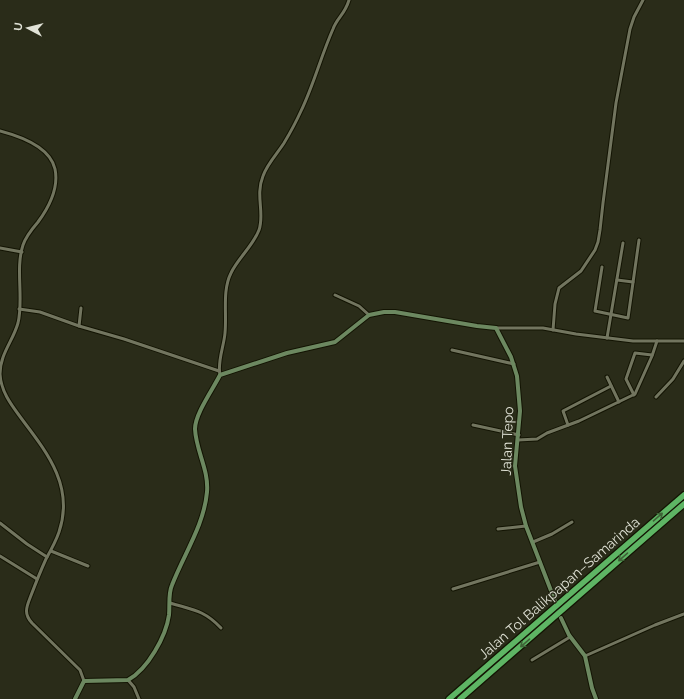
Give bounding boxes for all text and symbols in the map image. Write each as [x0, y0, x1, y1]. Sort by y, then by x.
north arrow [8, 8, 48, 48]
text: U [12, 22, 26, 32]
street label: Jalan Tepo [498, 406, 516, 476]
one-way arrow [653, 513, 664, 522]
street label: Jalan Tol Balikpapan–Samarinda [475, 514, 643, 662]
one-way arrow [617, 553, 628, 562]
one-way arrow [520, 639, 530, 648]

